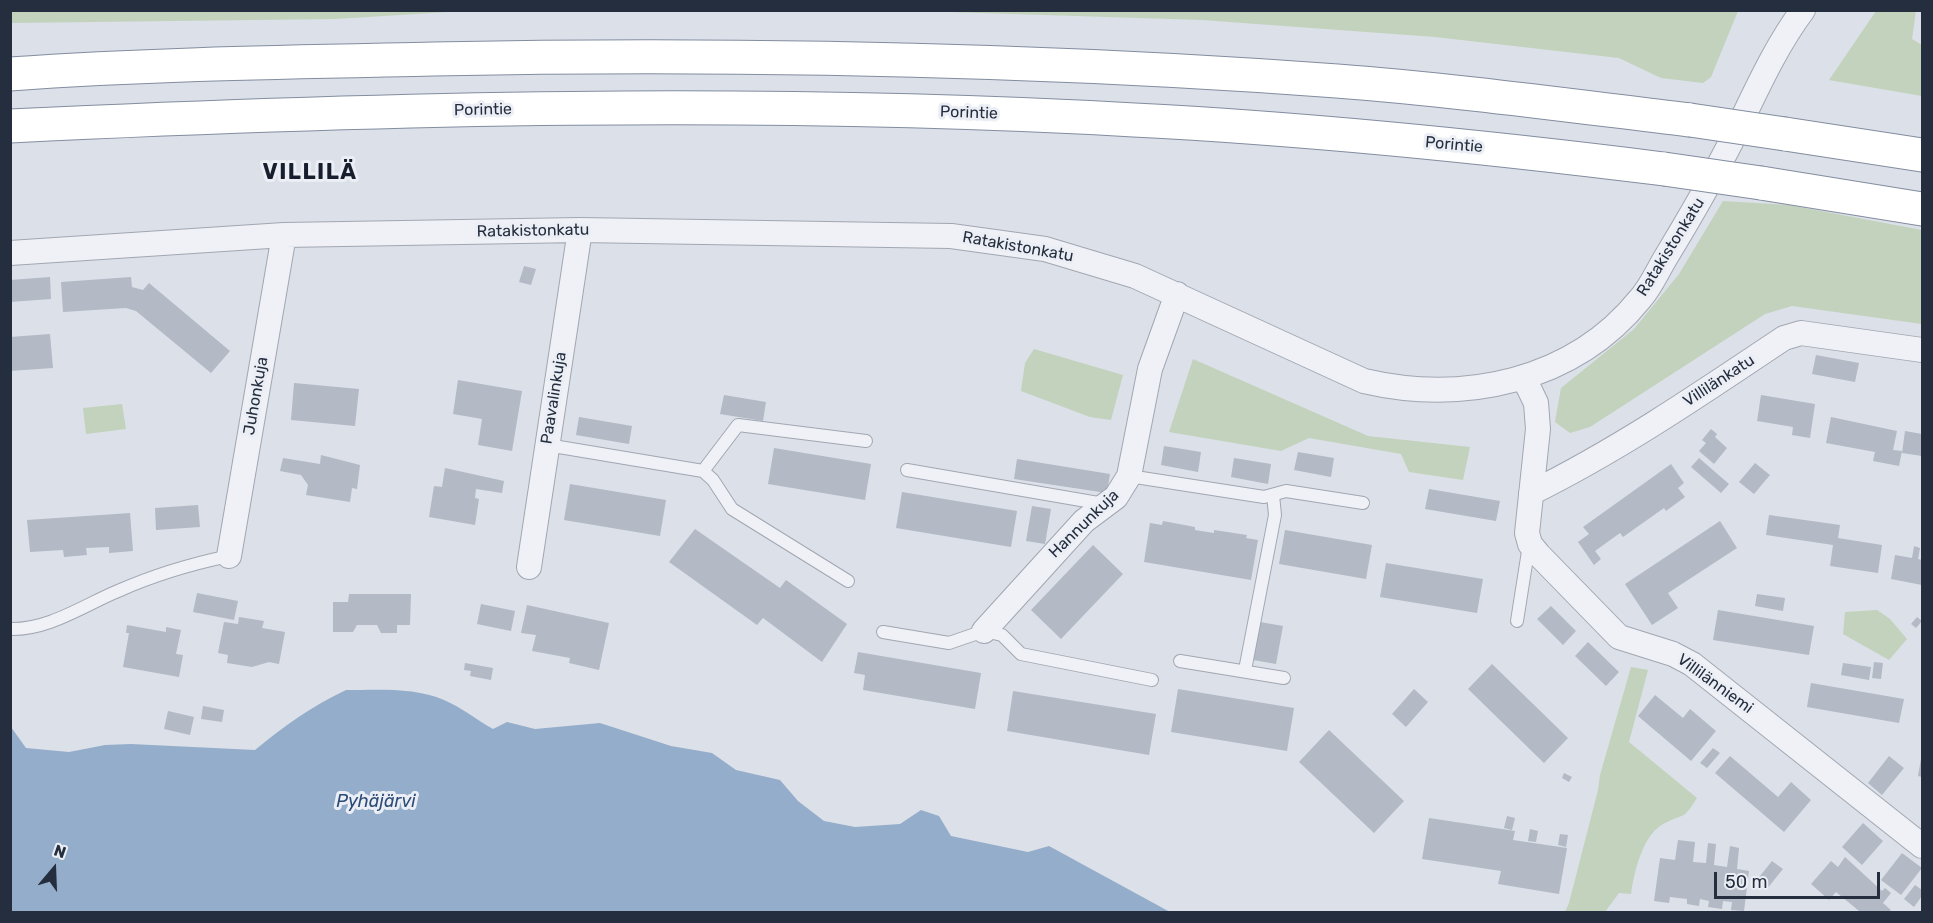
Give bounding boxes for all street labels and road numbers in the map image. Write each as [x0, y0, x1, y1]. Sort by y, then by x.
street label: Porintie [454, 100, 512, 120]
street label: Porintie [940, 102, 998, 124]
street label: Porintie [1424, 133, 1484, 157]
street label: Ratakistonkatu [1633, 194, 1709, 300]
street label: Ratakistonkatu [477, 220, 589, 242]
street label: Ratakistonkatu [961, 228, 1075, 266]
street label: Paavalinkuja [537, 350, 571, 446]
street label: Villilänkatu [1680, 351, 1758, 411]
street label: Juhonkuja [240, 355, 272, 437]
street label: Hannunkuja [1045, 486, 1123, 562]
street label: Villilänniemi [1673, 650, 1757, 718]

